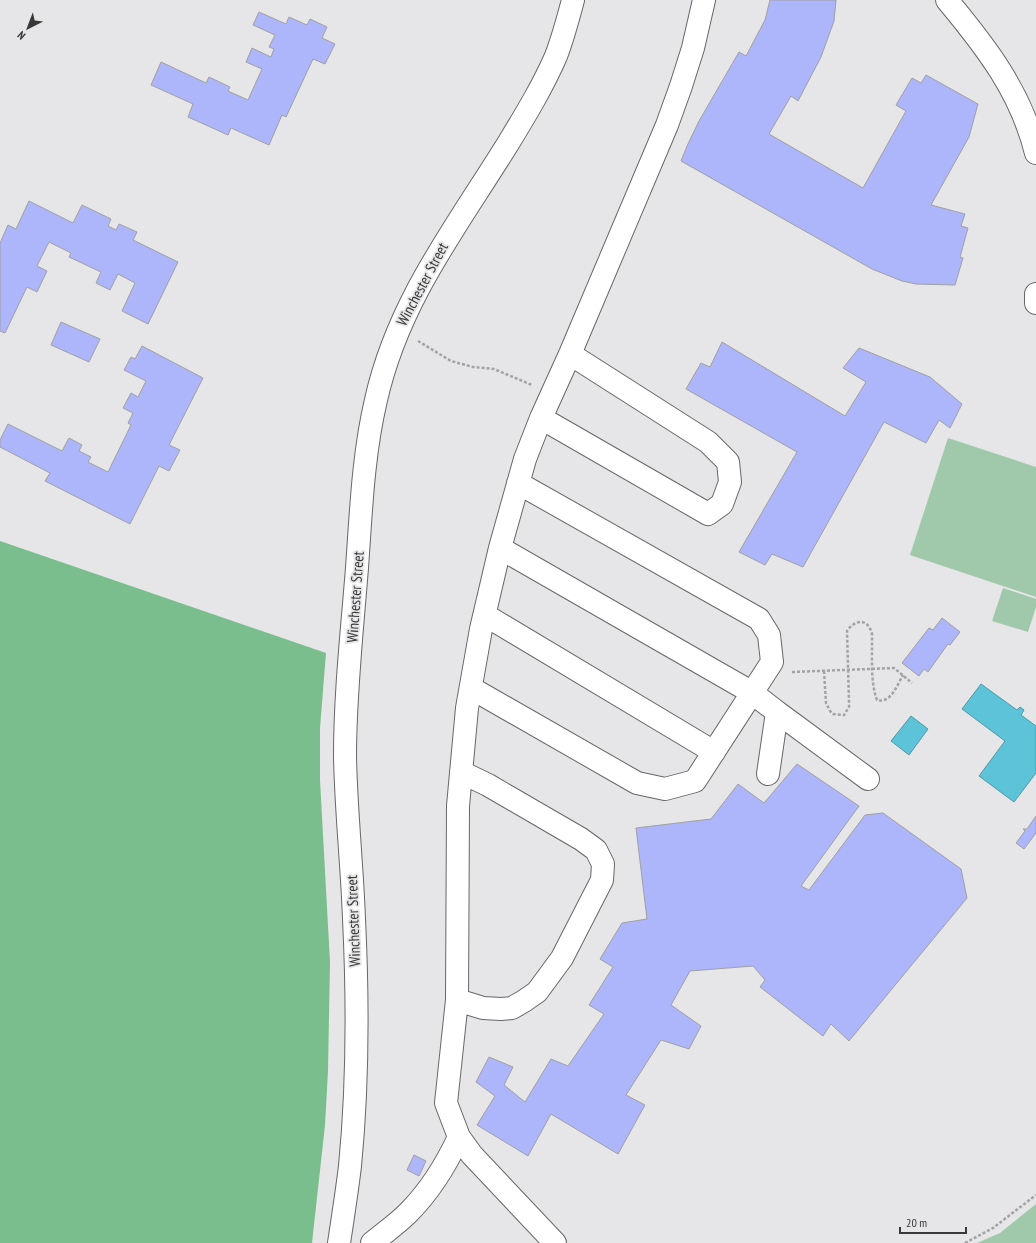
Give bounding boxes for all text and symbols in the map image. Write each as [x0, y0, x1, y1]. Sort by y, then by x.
north arrow [8, 8, 48, 48]
text: N [14, 28, 28, 43]
street label: Winchester Street [392, 239, 452, 329]
street label: Winchester Street [342, 551, 368, 643]
street label: Winchester Street [342, 875, 364, 967]
scale bar [900, 1209, 966, 1235]
text: 20 m [906, 1215, 927, 1230]

